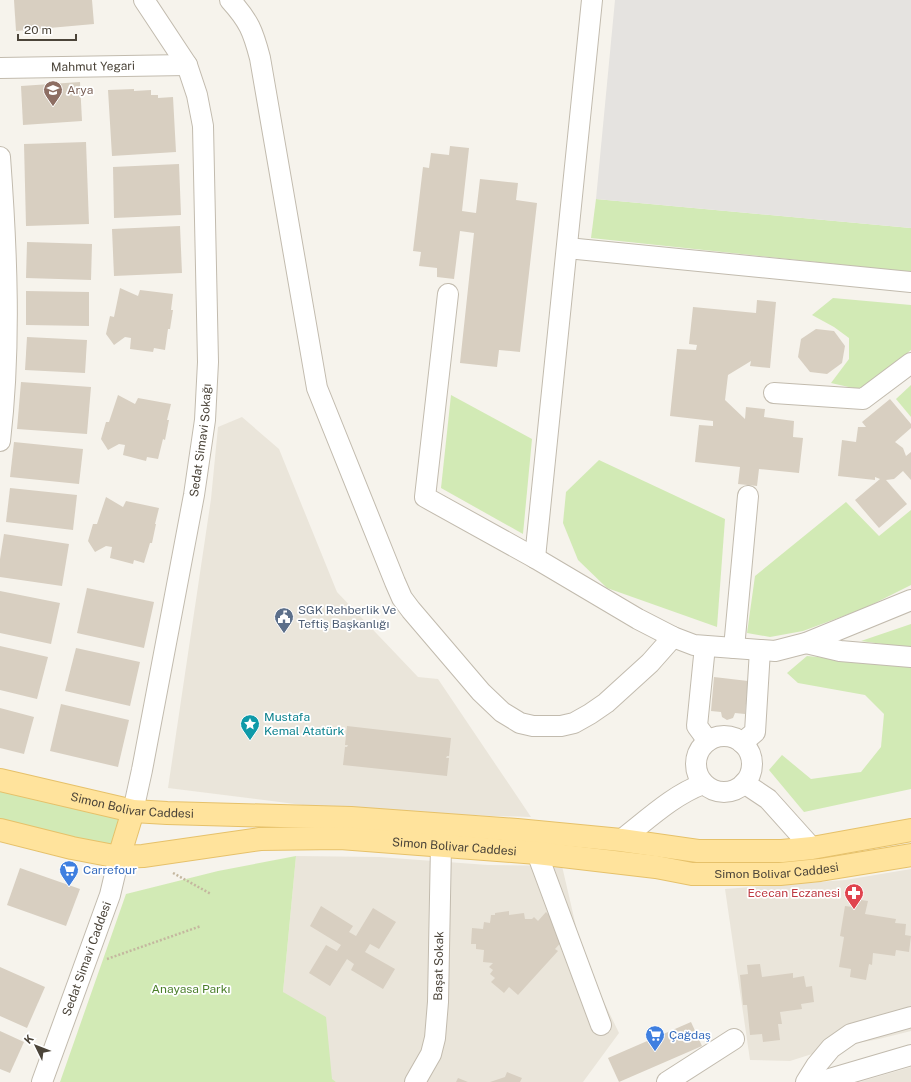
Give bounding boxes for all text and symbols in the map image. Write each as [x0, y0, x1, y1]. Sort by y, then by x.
scale bar [18, 16, 76, 42]
text: 20 m [24, 23, 52, 37]
street label: Mahmut Yegari [51, 59, 135, 74]
school or university icon: Arya [42, 79, 64, 107]
place label: Arya [67, 83, 93, 97]
street label: Sedat Simavi Sokağı [187, 383, 214, 498]
place label: SGK Rehberlik Ve Teftiş Başkanlığı [298, 603, 397, 631]
public building icon: SGK Rehberlik Ve Teftiş Başkanlığı [273, 606, 295, 634]
place label: Mustafa Kemal Atatürk [264, 710, 344, 738]
place icon: Mustafa Kemal Atatürk [239, 713, 261, 741]
street label: Simon Bolivar Caddesi [69, 790, 194, 821]
street label: Simon Bolivar Caddesi [392, 835, 517, 858]
supermarket icon: Carrefour [58, 859, 80, 887]
street label: Simon Bolivar Caddesi [714, 860, 840, 881]
place label: Carrefour [83, 863, 137, 877]
pharmacy icon: Ececan Eczanesi [843, 882, 865, 910]
place label: Ececan Eczanesi [747, 886, 840, 900]
street label: Sedat Simavi Caddesi [60, 900, 114, 1018]
street label: Başat Sokak [431, 931, 446, 1001]
park label: Anayasa Parkı [152, 982, 230, 996]
supermarket icon: Çağdaş [644, 1024, 666, 1052]
north arrow [16, 1026, 56, 1066]
place label: Çağdaş [669, 1028, 711, 1042]
text: K [22, 1032, 36, 1046]

